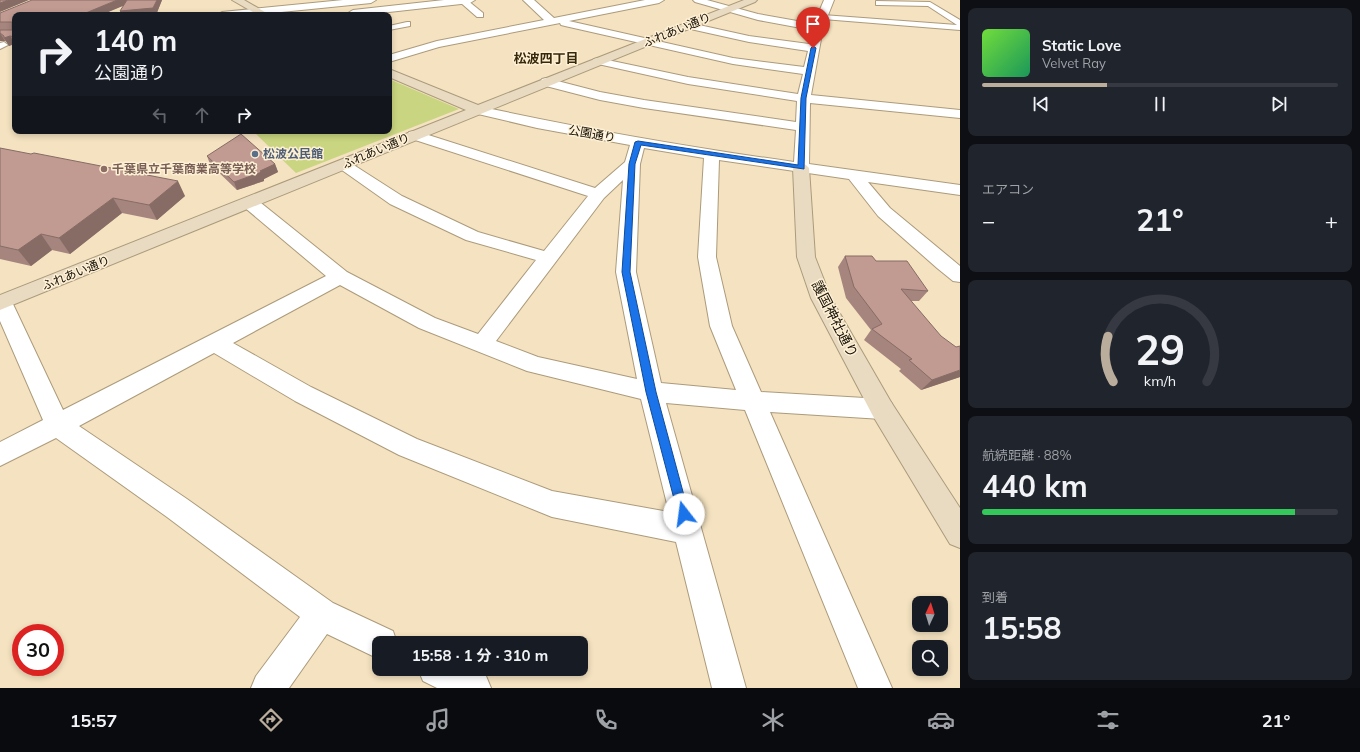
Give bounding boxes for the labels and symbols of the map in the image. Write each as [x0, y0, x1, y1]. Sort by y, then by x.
pin [796, 7.0, 830, 48]
street label: ふれあい通り [641, 9, 713, 50]
district label: 松波四丁目 [513, 50, 579, 66]
street label: 公園通り [567, 122, 617, 145]
street label: ふれあい通り [340, 130, 412, 172]
place label: 松波公民館 [263, 146, 323, 161]
marker: 松波公民館 [250, 149, 260, 159]
place label: 千葉県立千葉商業高等学校 [112, 161, 256, 176]
marker: 千葉県立千葉商業高等学校 [99, 164, 109, 174]
street label: ふれあい通り [40, 252, 112, 293]
street label: 護国神社通り [808, 277, 862, 361]
position arrow [663, 493, 705, 535]
north arrow [912, 596, 948, 632]
speed limit sign: 30 [12, 624, 64, 676]

